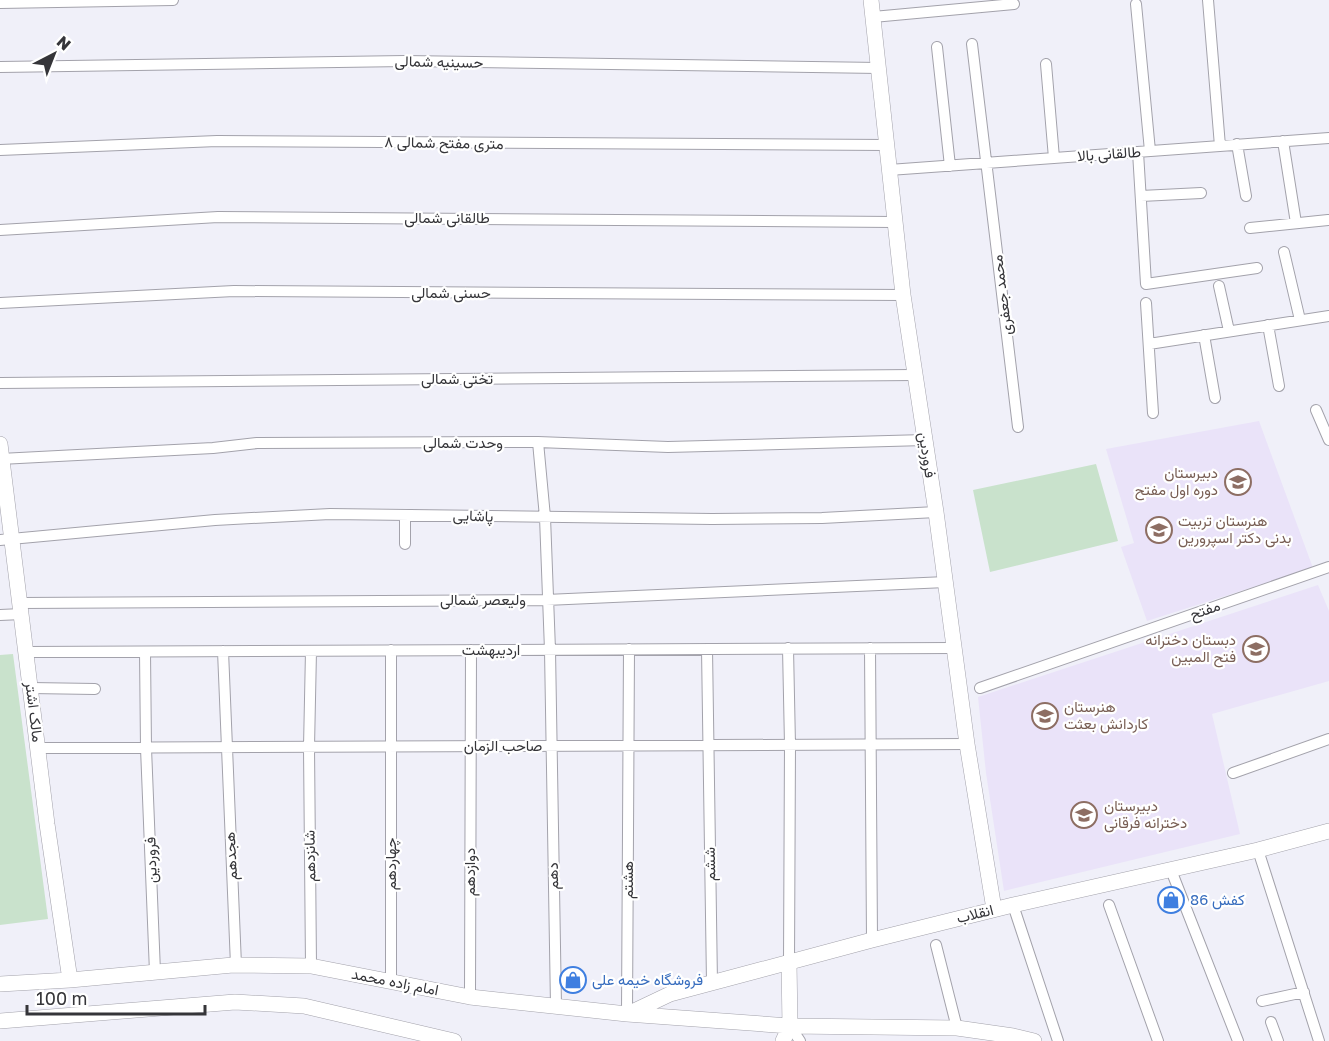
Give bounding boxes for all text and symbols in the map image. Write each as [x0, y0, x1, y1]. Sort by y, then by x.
north arrow [24, 24, 84, 84]
text: N [53, 31, 75, 54]
street label: حسینیه شمالی [395, 51, 483, 73]
street label: ۸ متری مفتح شمالی [384, 132, 504, 155]
street label: طالقانی بالا [1076, 142, 1142, 166]
street label: طالقانی شمالی [404, 208, 490, 228]
street label: محمد جعفری [987, 254, 1017, 336]
street label: حسنی شمالی [411, 283, 491, 303]
street label: تختی شمالی [421, 369, 493, 389]
street label: فروردین [914, 431, 941, 480]
street label: وحدت شمالی [423, 433, 503, 453]
place label: دبیرستان دوره اول مفتح [1135, 463, 1218, 501]
school or university icon: دبیرستان دوره اول مفتح [1223, 467, 1253, 497]
street label: پاشایی [452, 505, 494, 527]
place label: هنرستان تربیت بدنی دکتر اسپرورین [1178, 511, 1291, 548]
school or university icon: هنرستان تربیت بدنی دکتر اسپرورین [1144, 515, 1174, 545]
street label: ولیعصر شمالی [440, 590, 526, 610]
street label: مفتح [1187, 595, 1223, 625]
place label: دبستان دخترانه فتح المبین [1145, 630, 1236, 668]
school or university icon: دبستان دخترانه فتح المبین [1241, 634, 1271, 664]
street label: اردیبهشت [462, 640, 520, 659]
street label: مالک اشتر [21, 680, 48, 743]
place label: هنرستان کاردانش بعثت [1064, 697, 1148, 734]
school or university icon: هنرستان کاردانش بعثت [1030, 701, 1060, 731]
street label: صاحب الزمان [464, 736, 542, 755]
place label: دبیرستان دخترانه فرقانی [1104, 796, 1187, 833]
school or university icon: دبیرستان دخترانه فرقانی [1069, 800, 1099, 830]
street label: شانزدهم [300, 830, 320, 882]
street label: هجدهم [220, 831, 242, 881]
street label: فروردین [140, 836, 162, 883]
street label: چهاردهم [381, 838, 401, 890]
street label: ششم [700, 847, 720, 881]
street label: دوازدهم [460, 848, 480, 896]
street label: هشتم [618, 861, 638, 899]
street label: دهم [543, 862, 563, 890]
shop icon: کفش 86 [1156, 885, 1186, 915]
place label: کفش 86 [1190, 890, 1245, 910]
street label: انقلاب [954, 900, 995, 927]
street label: امام زاده محمد [350, 964, 440, 1000]
shop icon: فروشگاه خیمه علی [558, 965, 588, 995]
place label: فروشگاه خیمه علی [592, 970, 703, 990]
scale bar [27, 978, 206, 1016]
text: 100 m [36, 987, 87, 1009]

